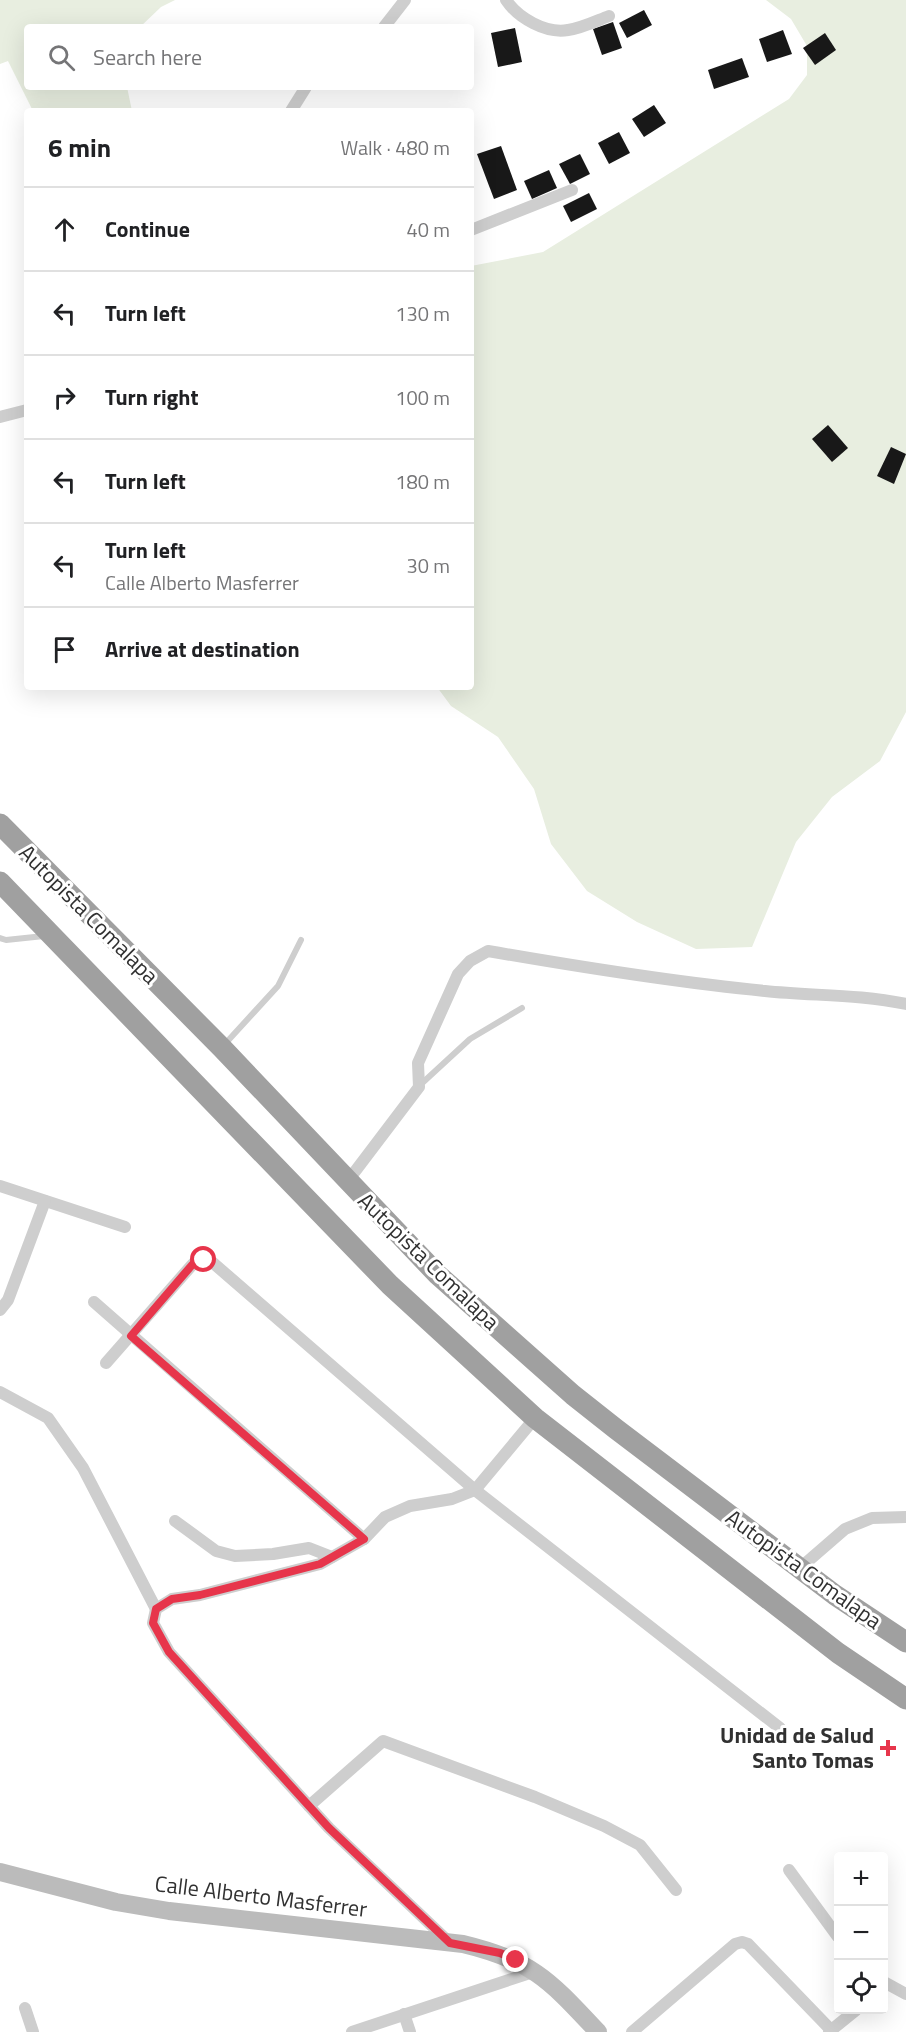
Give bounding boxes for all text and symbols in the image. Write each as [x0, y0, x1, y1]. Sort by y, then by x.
search box [24, 24, 474, 90]
text: Search here [93, 40, 202, 74]
icon: search [45, 41, 78, 74]
text: 6 min [48, 128, 111, 167]
text: Walk · 480 m [341, 132, 450, 163]
text: Continue [105, 212, 190, 246]
icon: ahead [48, 213, 81, 246]
text: 40 m [406, 214, 450, 245]
text: Turn left [105, 296, 186, 330]
icon: left [48, 297, 81, 330]
text: 130 m [395, 298, 450, 329]
text: Turn right [105, 380, 199, 414]
icon: right [48, 381, 81, 414]
text: 100 m [395, 382, 450, 413]
text: Turn left [105, 464, 186, 498]
icon: left [48, 465, 81, 498]
text: 180 m [395, 466, 450, 497]
text: Turn left [105, 533, 186, 567]
icon: left [48, 549, 81, 582]
text: 30 m [406, 550, 450, 581]
text: Calle Alberto Masferrer [105, 567, 299, 598]
text: Arrive at destination [105, 632, 300, 666]
icon: arrive [48, 633, 81, 666]
street label: Autopista Comalapa [11, 836, 167, 992]
street label: Autopista Comalapa [350, 1184, 508, 1338]
route start [190, 1246, 216, 1272]
street label: Autopista Comalapa [719, 1501, 889, 1637]
place label: Unidad de Salud Santo Tomas [720, 1718, 874, 1777]
marker: Unidad de Salud Santo Tomas [879, 1739, 897, 1757]
map controls [834, 1852, 888, 2014]
button: + [834, 1852, 888, 1906]
street label: Calle Alberto Masferrer [153, 1866, 369, 1926]
button: − [834, 1906, 888, 1960]
route end [502, 1946, 528, 1972]
button: locate [834, 1960, 888, 2014]

